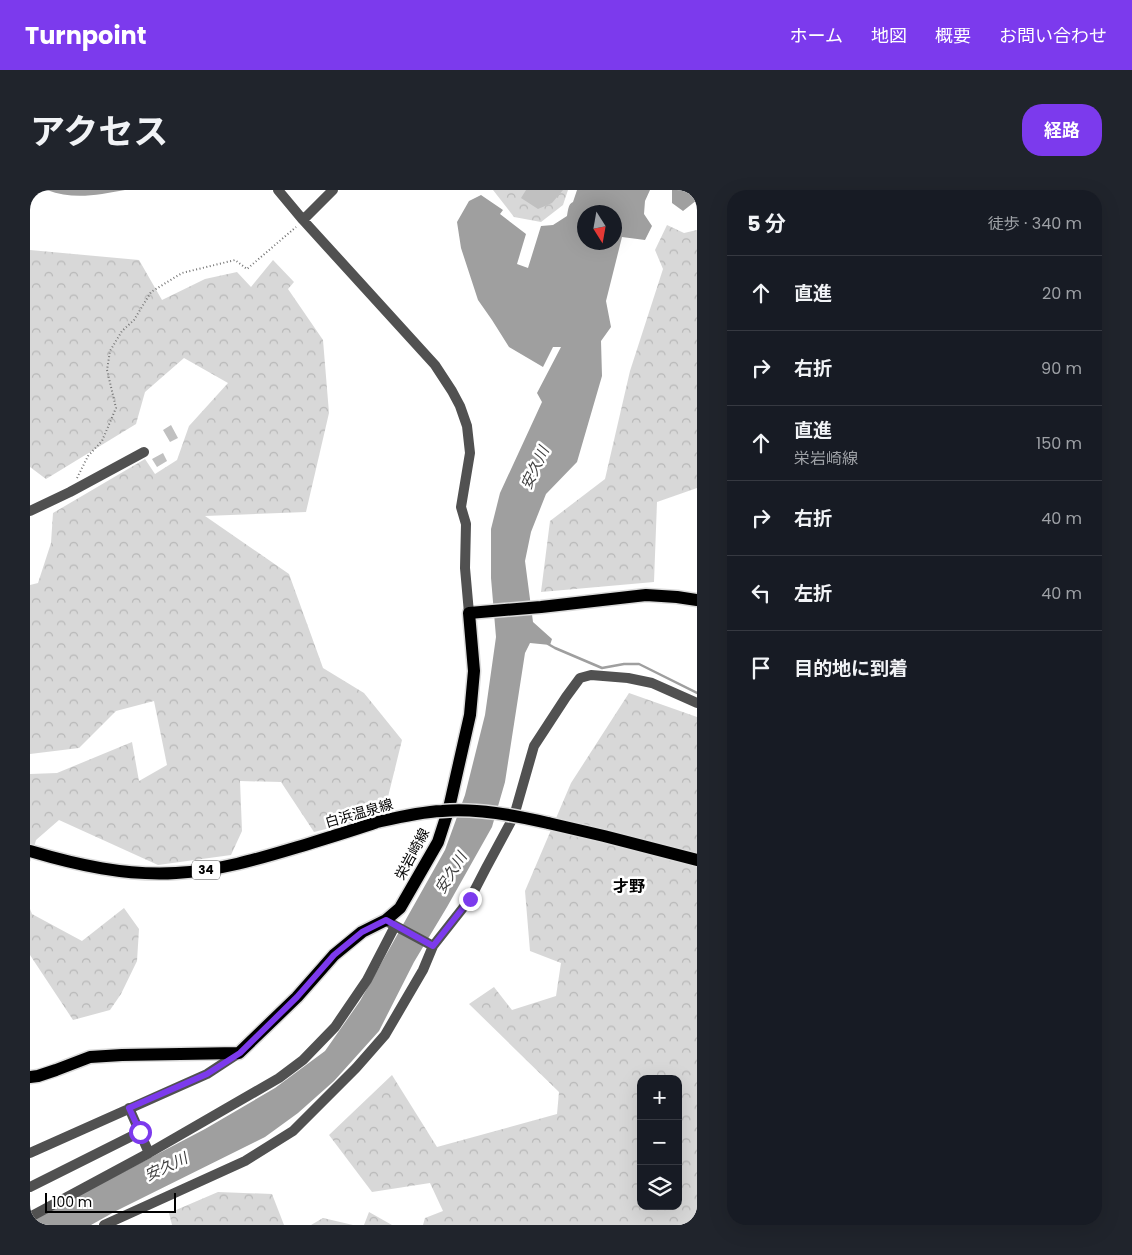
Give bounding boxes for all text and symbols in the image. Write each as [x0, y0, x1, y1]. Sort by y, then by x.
text: Turnpoint [25, 19, 146, 52]
text: ホーム [790, 23, 843, 48]
text: 地図 [871, 23, 907, 48]
text: 概要 [935, 23, 971, 48]
text: お問い合わせ [999, 23, 1107, 48]
button: 経路 [1022, 104, 1102, 156]
text: アクセス [30, 107, 168, 156]
north arrow [577, 205, 622, 250]
text: 5 分 [747, 209, 786, 238]
text: 徒歩 · 340 m [988, 212, 1082, 235]
icon: ahead [747, 279, 775, 307]
text: 直進 [794, 280, 832, 307]
text: 20 m [1042, 282, 1082, 305]
icon: right [747, 354, 775, 382]
text: 右折 [794, 355, 832, 382]
text: 90 m [1041, 357, 1082, 380]
text: 直進 [794, 417, 832, 444]
icon: ahead [747, 429, 775, 457]
text: 150 m [1036, 432, 1082, 455]
water label: 安久川 [516, 441, 554, 493]
text: 栄岩崎線 [794, 447, 858, 470]
icon: right [747, 504, 775, 532]
text: 右折 [794, 505, 832, 532]
text: 40 m [1041, 507, 1082, 530]
icon: left [747, 579, 775, 607]
text: 左折 [794, 580, 832, 607]
text: 40 m [1041, 582, 1082, 605]
icon: arrive [747, 654, 775, 682]
text: 目的地に到着 [794, 655, 908, 682]
street label: 白浜温泉線 [323, 794, 395, 832]
street label: 栄岩崎線 [390, 825, 434, 883]
water label: 安久川 [430, 846, 472, 897]
road number: 34 [192, 860, 220, 880]
district label: 才野 [613, 875, 645, 898]
route end [459, 888, 482, 911]
map controls [637, 1075, 682, 1210]
button: + [637, 1075, 682, 1120]
button: − [637, 1120, 682, 1165]
route start [129, 1121, 152, 1144]
water label: 安久川 [141, 1147, 192, 1186]
button: layers [637, 1165, 682, 1210]
scale bar [45, 1190, 176, 1213]
text: 100 m [52, 1192, 92, 1212]

